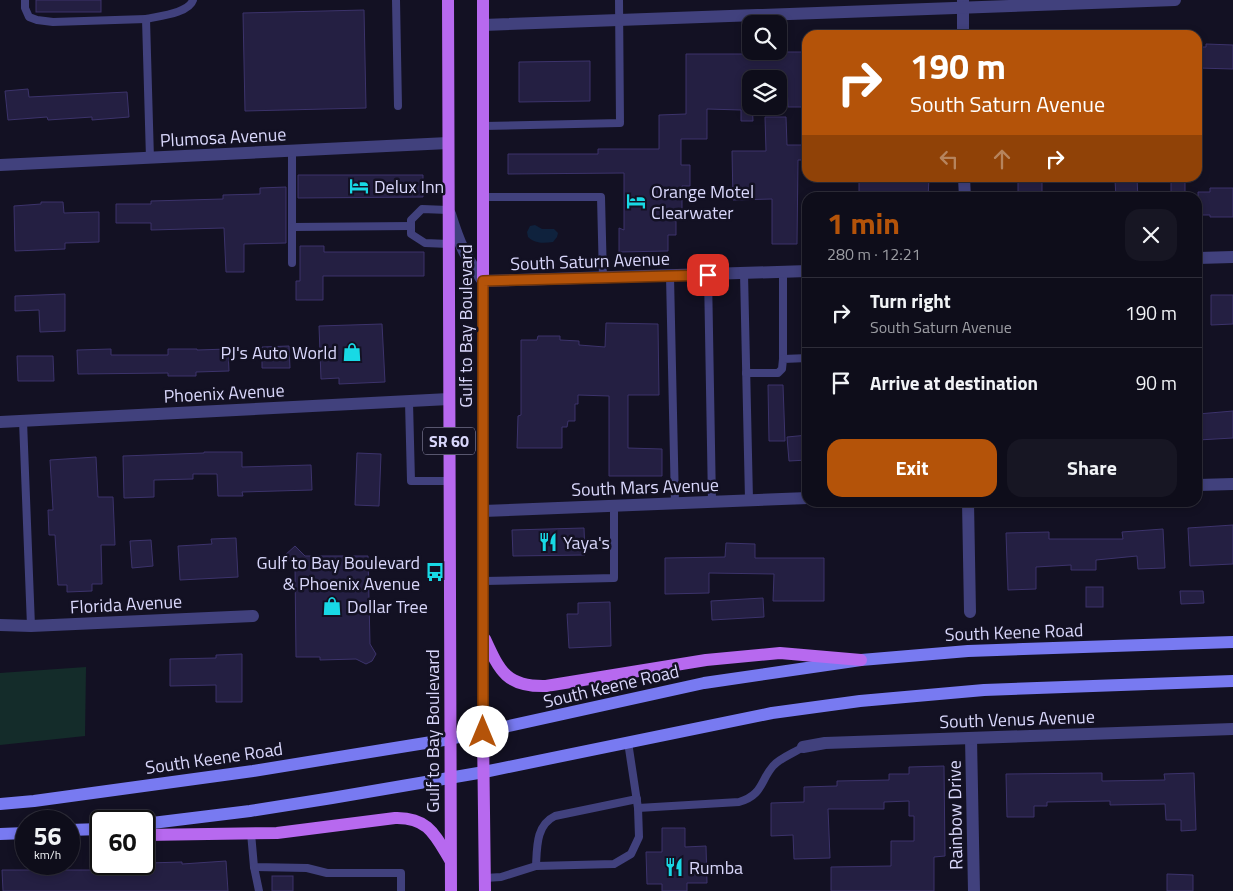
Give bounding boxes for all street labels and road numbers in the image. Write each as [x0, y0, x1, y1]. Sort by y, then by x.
street label: Plumosa Avenue [159, 120, 287, 154]
street label: Gulf to Bay Boulevard [452, 244, 479, 408]
street label: South Saturn Avenue [510, 245, 670, 277]
street label: Phoenix Avenue [163, 376, 285, 410]
road number: SR 60 [423, 428, 475, 454]
street label: South Mars Avenue [571, 471, 719, 503]
street label: Florida Avenue [69, 588, 183, 620]
street label: South Keene Road [944, 616, 1084, 648]
street label: Gulf to Bay Boulevard [419, 649, 446, 813]
street label: South Keene Road [540, 657, 682, 715]
street label: South Venus Avenue [939, 703, 1095, 735]
street label: South Keene Road [143, 735, 285, 781]
street label: Rainbow Drive [941, 760, 969, 870]

